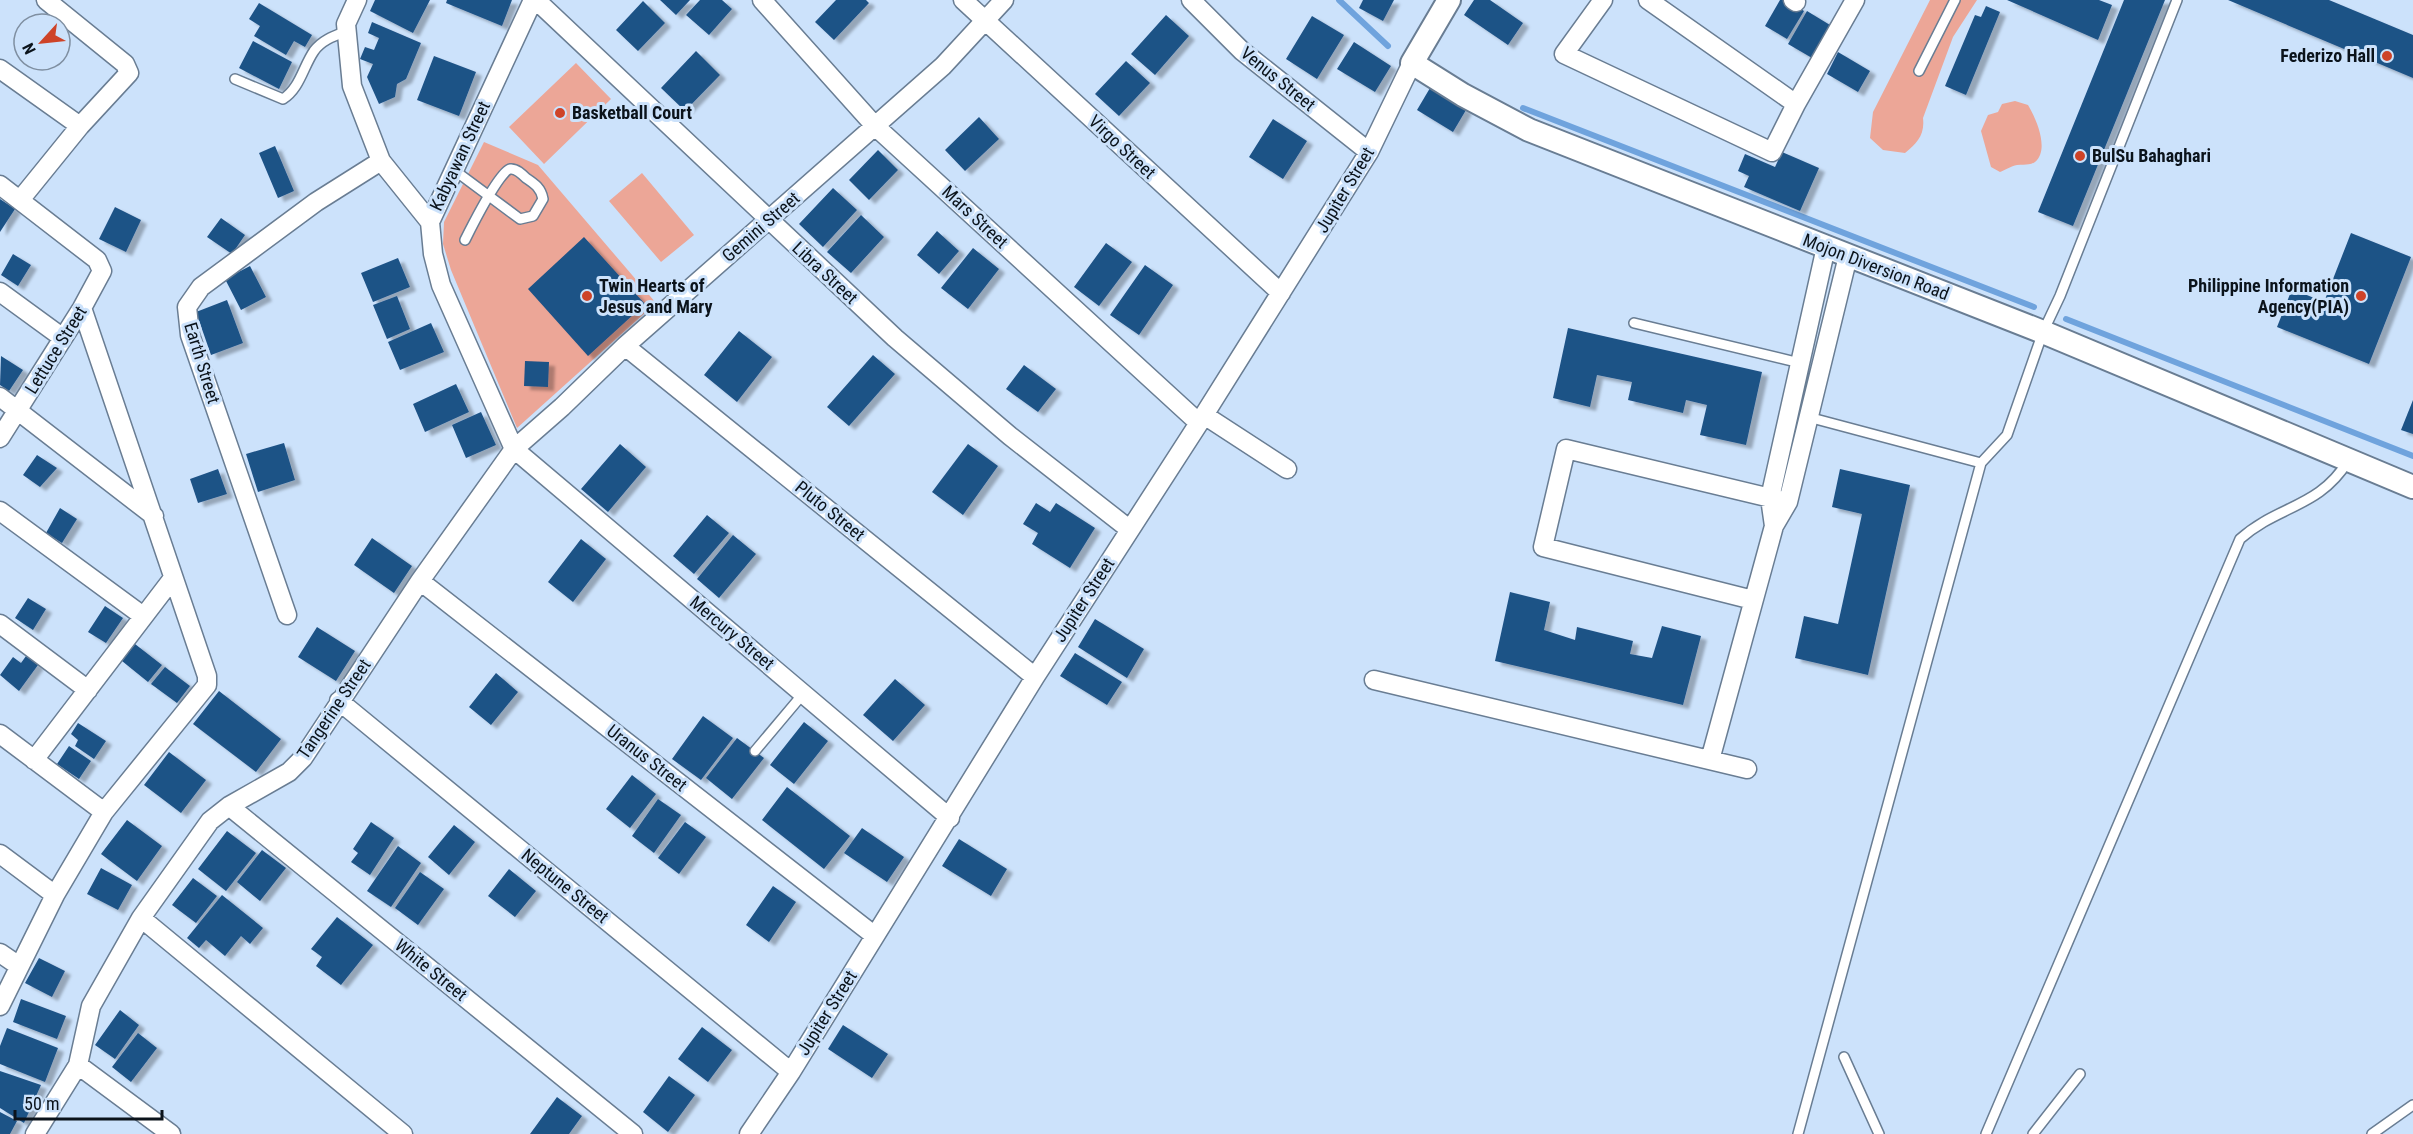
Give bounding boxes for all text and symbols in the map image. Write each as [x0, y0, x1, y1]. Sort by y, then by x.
north arrow [12, 12, 72, 72]
text: N [18, 40, 40, 57]
street label: Venus Street [1237, 42, 1320, 115]
place label: Federizo Hall [2280, 45, 2375, 66]
marker: Federizo Hall [2380, 49, 2394, 63]
street label: Kabyawan Street [425, 98, 494, 214]
place label: Basketball Court [572, 102, 692, 123]
marker: Basketball Court [553, 106, 567, 120]
street label: Virgo Street [1085, 110, 1160, 183]
street label: Jupiter Street [1311, 143, 1378, 236]
place label: BulSu Bahaghari [2092, 145, 2211, 166]
marker: BulSu Bahaghari [2073, 149, 2087, 163]
street label: Mars Street [938, 181, 1013, 252]
street label: Gemini Street [718, 187, 804, 266]
street label: Mojon Diversion Road [1800, 229, 1952, 304]
street label: Libra Street [788, 237, 862, 308]
place label: Twin Hearts of Jesus and Mary [599, 275, 712, 317]
place label: Philippine Information Agency(PIA) [2188, 275, 2349, 318]
marker: Twin Hearts of Jesus and Mary [580, 289, 594, 303]
marker: Philippine Information Agency(PIA) [2354, 289, 2368, 303]
street label: Lettuce Street [20, 302, 91, 397]
street label: Earth Street [180, 320, 225, 406]
street label: Pluto Street [791, 476, 869, 545]
street label: Jupiter Street [1049, 554, 1119, 646]
street label: Mercury Street [686, 591, 779, 674]
street label: Tangerine Street [292, 655, 375, 763]
street label: Uranus Street [603, 720, 692, 795]
street label: Neptune Street [518, 844, 613, 927]
street label: White Street [391, 934, 472, 1005]
street label: Jupiter Street [792, 966, 861, 1059]
scale bar [15, 1083, 162, 1121]
text: 50 m [24, 1093, 59, 1114]

